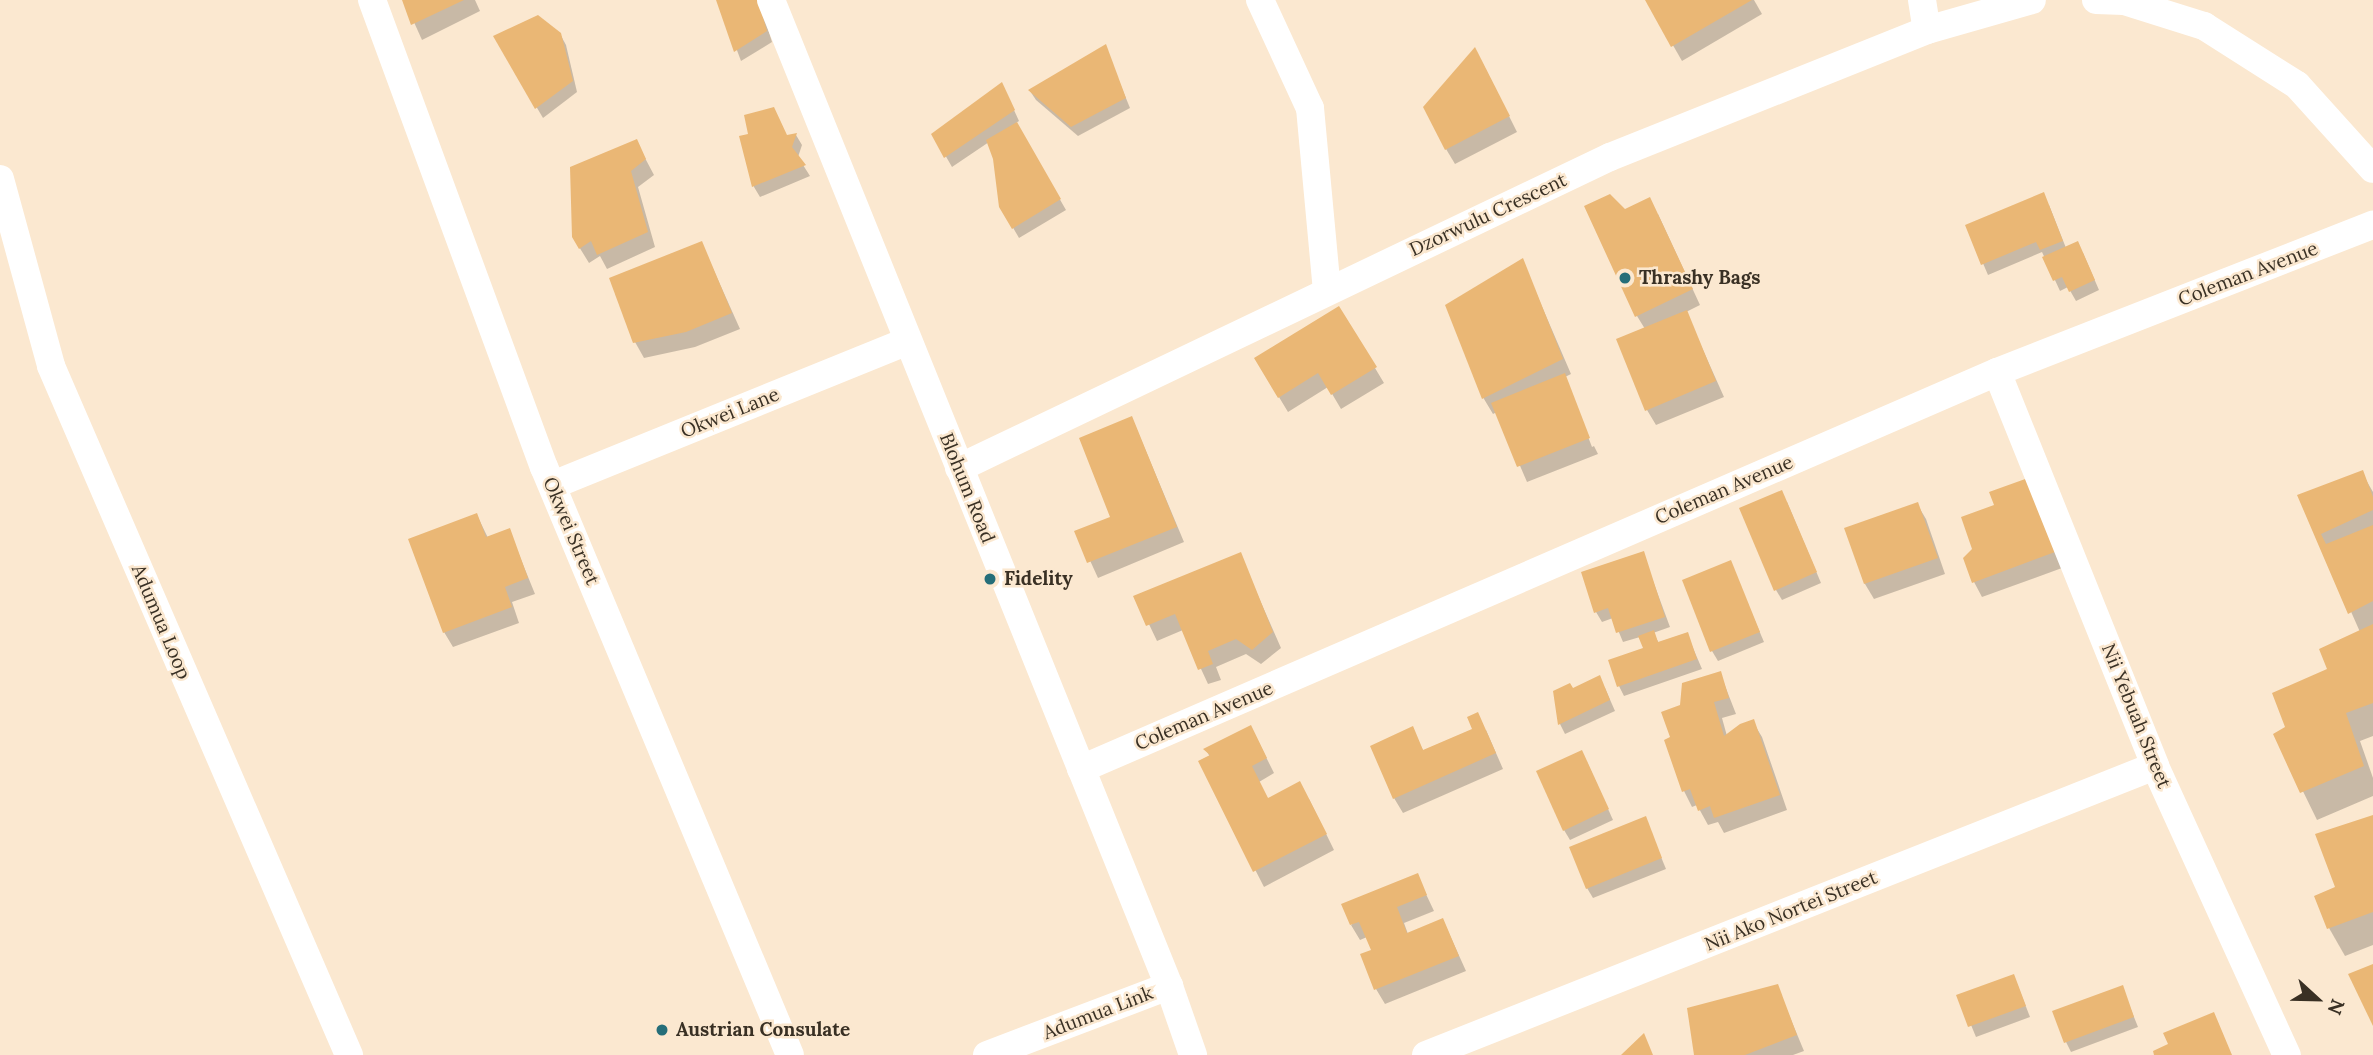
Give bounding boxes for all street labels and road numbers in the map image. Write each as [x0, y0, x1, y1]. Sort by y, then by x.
street label: Dzorwulu Crescent [1406, 169, 1570, 261]
street label: Coleman Avenue [2175, 237, 2321, 311]
street label: Okwei Lane [678, 383, 782, 443]
street label: Blohum Road [935, 430, 999, 546]
street label: Coleman Avenue [1652, 451, 1796, 529]
street label: Okwei Street [538, 474, 604, 588]
street label: Adumua Loop [127, 561, 195, 683]
street label: Nii Yebuah Street [2097, 640, 2175, 792]
street label: Coleman Avenue [1132, 677, 1276, 755]
street label: Nii Ako Nortei Street [1702, 866, 1880, 956]
street label: Adumua Link [1040, 982, 1156, 1044]

